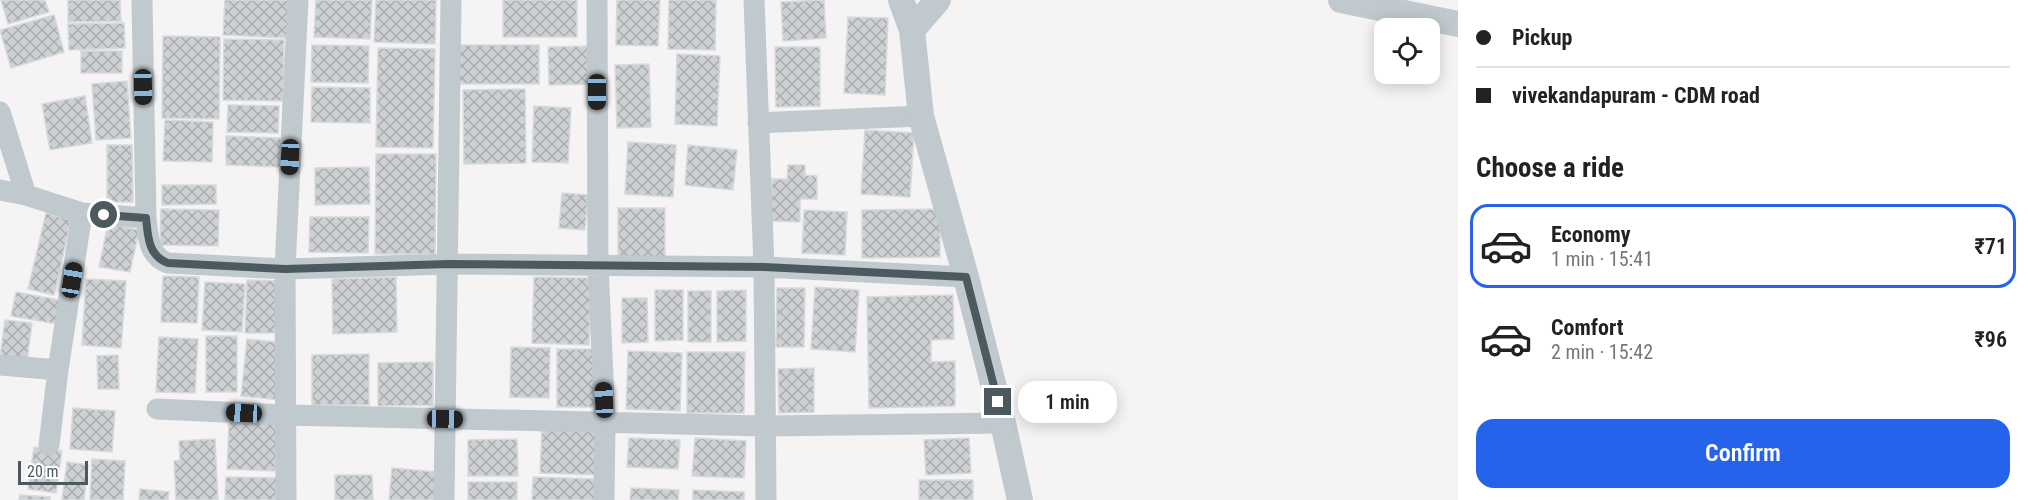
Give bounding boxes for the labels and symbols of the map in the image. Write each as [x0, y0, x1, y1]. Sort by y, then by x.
car [134, 69, 152, 105]
car [588, 74, 606, 110]
car [280, 139, 300, 175]
route start [90, 201, 117, 228]
car [60, 261, 84, 299]
callout: 1 min [1019, 381, 1118, 423]
car [594, 382, 614, 418]
route end [984, 388, 1011, 415]
car [226, 403, 262, 423]
car [427, 410, 463, 428]
scale bar [18, 458, 88, 486]

